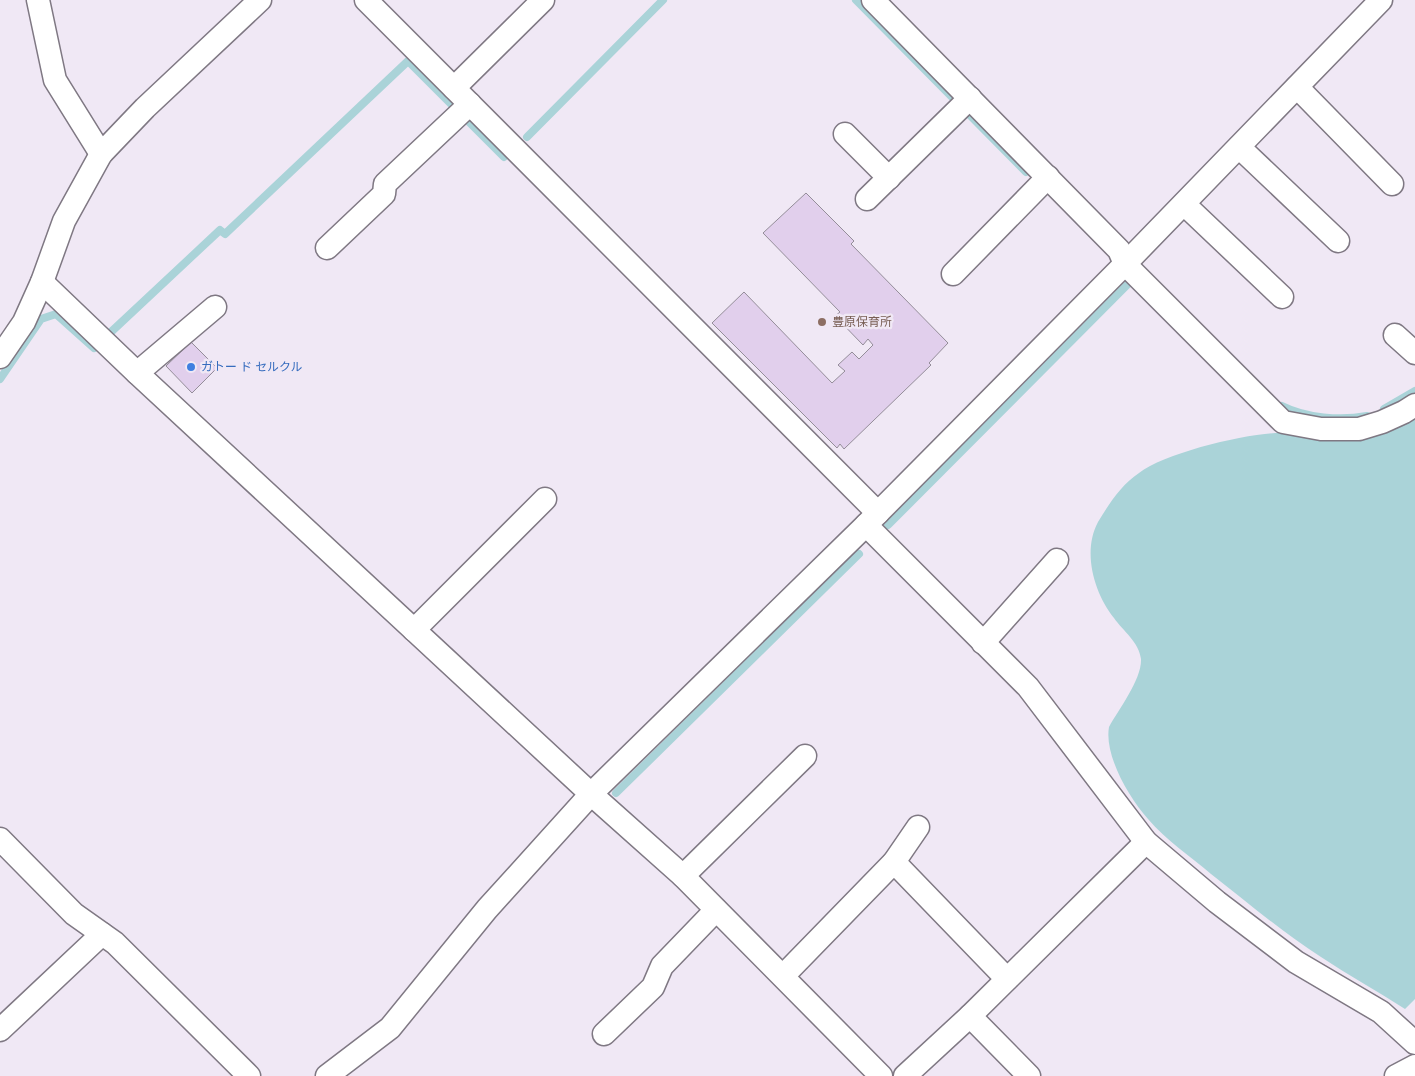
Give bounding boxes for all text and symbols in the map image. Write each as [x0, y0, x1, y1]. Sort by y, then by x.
place label: 豊原保育所 [832, 315, 892, 329]
marker: 豊原保育所 [816, 316, 828, 328]
place label: ガトー ド セルクル [201, 360, 303, 374]
marker: ガトー ド セルクル [185, 361, 197, 373]

